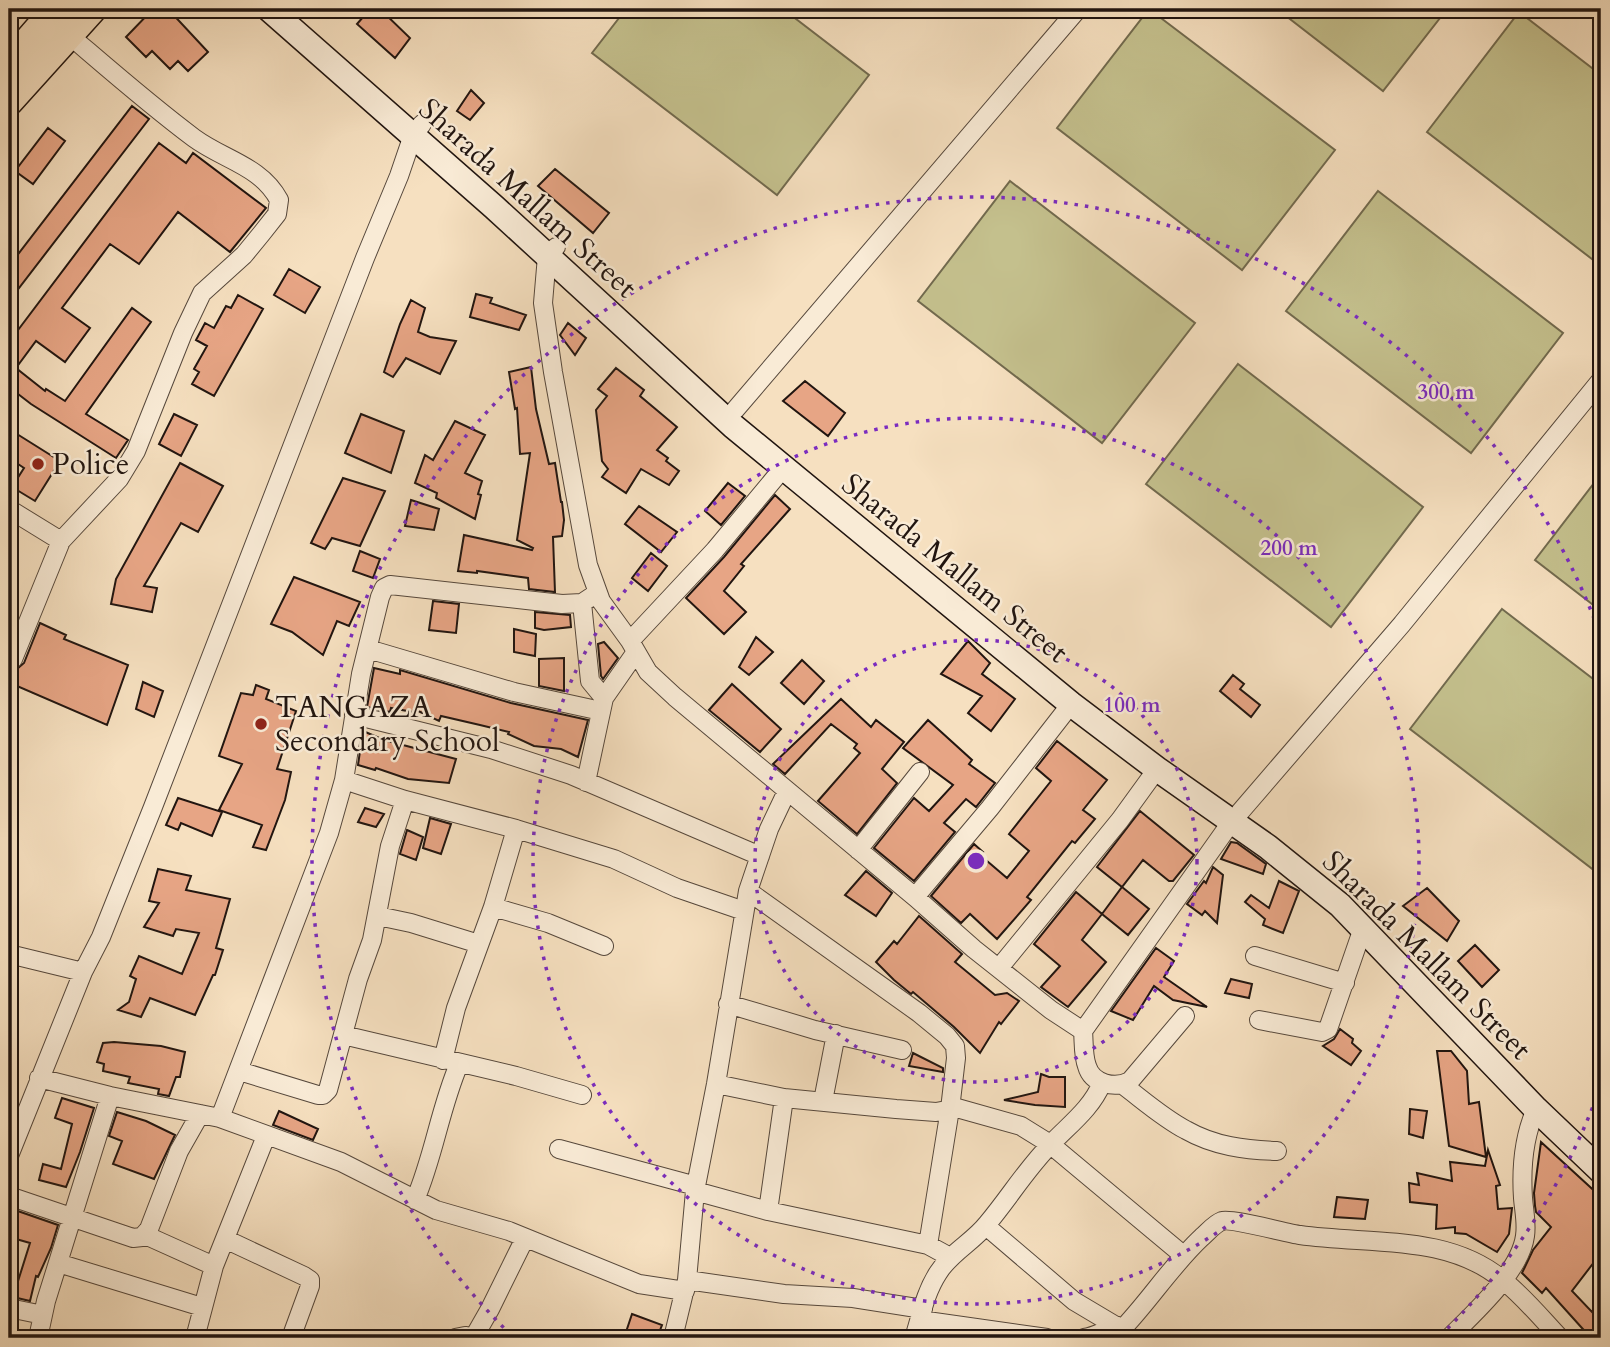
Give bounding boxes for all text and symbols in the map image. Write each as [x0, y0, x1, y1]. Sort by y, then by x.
street label: Sharada Mallam Street [410, 89, 646, 308]
text: 300 m [1417, 378, 1475, 407]
place label: Police [52, 444, 129, 485]
marker: Police [30, 456, 46, 472]
street label: Sharada Mallam Street [833, 464, 1077, 673]
text: 200 m [1260, 534, 1318, 563]
place label: TANGAZA Secondary School [275, 687, 500, 762]
text: 100 m [1103, 691, 1161, 720]
marker: TANGAZA Secondary School [253, 716, 269, 732]
street label: Sharada Mallam Street [1313, 842, 1541, 1069]
centre of rings [964, 849, 988, 873]

